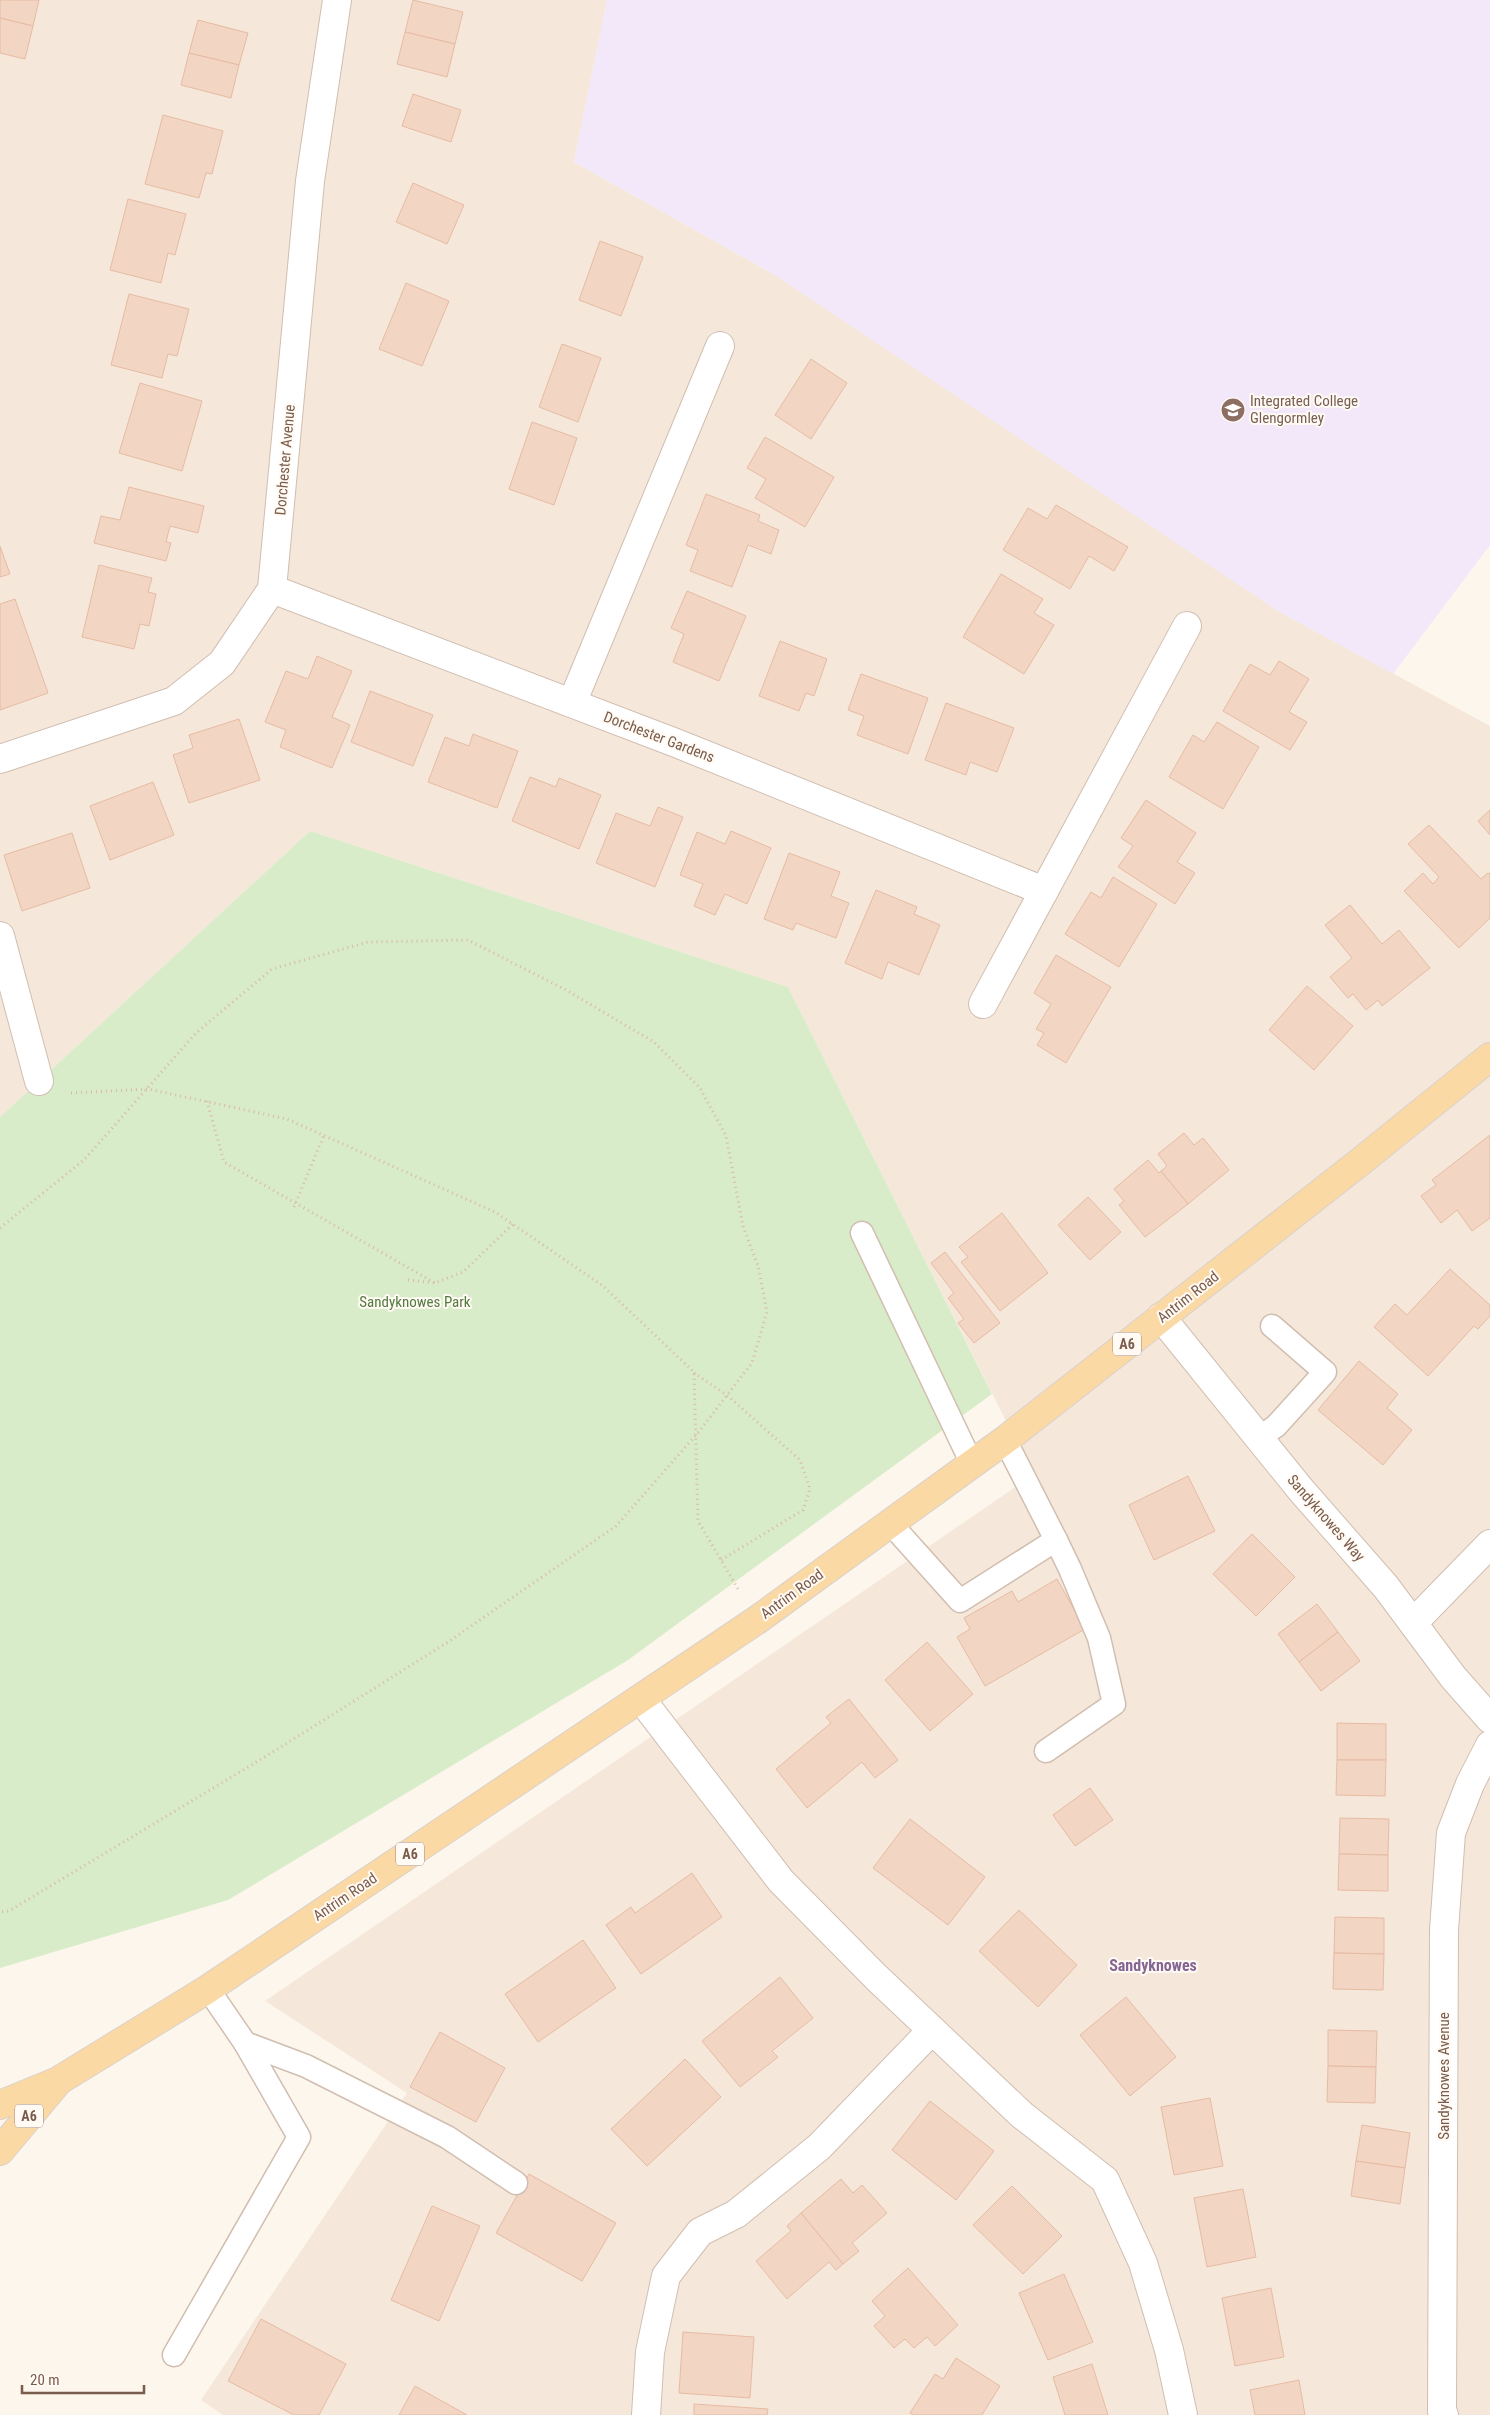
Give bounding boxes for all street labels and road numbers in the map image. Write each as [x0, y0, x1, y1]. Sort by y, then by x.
street label: Dorchester Avenue [271, 404, 299, 516]
street label: Dorchester Gardens [601, 708, 717, 766]
street label: Antrim Road [1154, 1267, 1222, 1327]
road number: A6 [1113, 1332, 1141, 1356]
street label: Sandyknowes Way [1283, 1471, 1369, 1565]
street label: Antrim Road [757, 1565, 827, 1623]
road number: A6 [396, 1842, 424, 1866]
street label: Antrim Road [310, 1869, 380, 1925]
street label: Sandyknowes Avenue [1435, 2012, 1453, 2140]
road number: A6 [15, 2104, 43, 2128]

